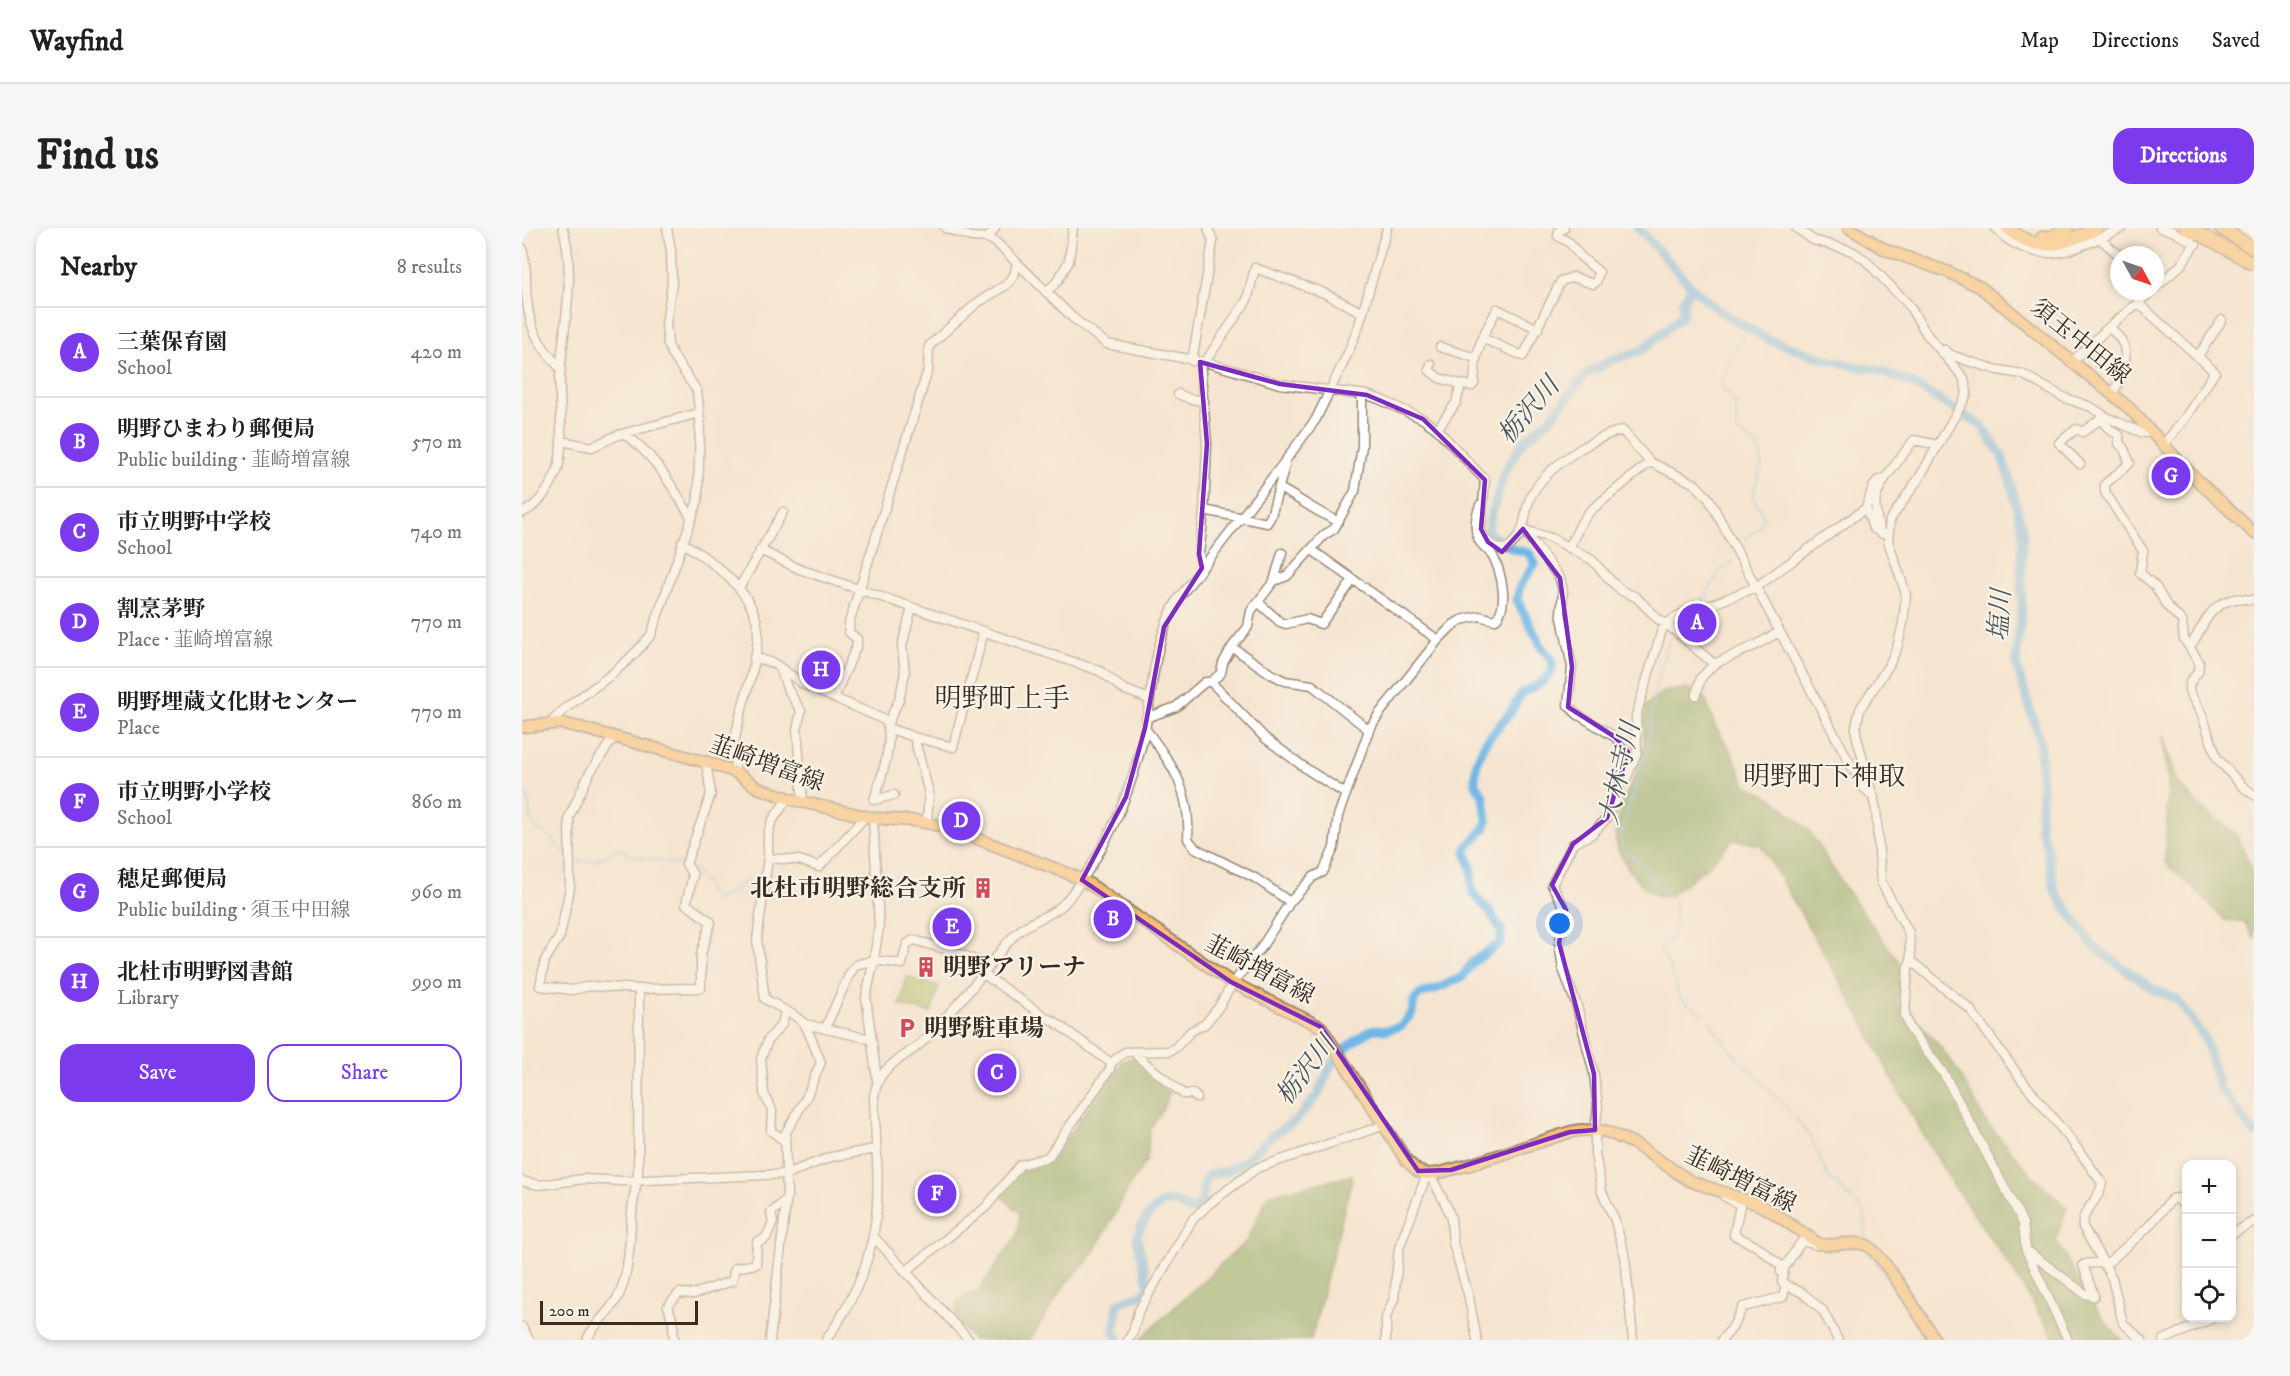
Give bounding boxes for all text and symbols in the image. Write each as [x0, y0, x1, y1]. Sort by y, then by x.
text: Wayfind [30, 24, 123, 59]
text: Map [2020, 28, 2059, 54]
text: Directions [2092, 28, 2179, 54]
text: Saved [2212, 28, 2260, 54]
button: Directions [2113, 128, 2254, 184]
text: Find us [36, 130, 159, 182]
north arrow [2110, 246, 2164, 300]
text: Nearby [60, 251, 137, 284]
text: 8 results [397, 255, 462, 280]
street label: 須玉中田線 [2024, 292, 2136, 391]
text: 三葉保育園 [117, 329, 227, 356]
text: A [73, 340, 86, 365]
text: 420 m [411, 340, 462, 365]
text: School [117, 356, 172, 381]
water label: 栃沢川 [1491, 368, 1569, 451]
text: 明野ひまわり郵便局 [117, 416, 315, 443]
text: B [73, 430, 86, 455]
text: 570 m [411, 430, 462, 455]
text: Public building · 韮崎増富線 [117, 448, 351, 473]
pin: G [2152, 454, 2190, 498]
text: 市立明野中学校 [117, 509, 271, 536]
text: C [73, 520, 86, 545]
text: 740 m [410, 520, 462, 545]
text: School [117, 536, 172, 561]
water label: 塩川 [1982, 585, 2019, 642]
text: 割烹茅野 [117, 596, 205, 623]
pin: A [1678, 600, 1716, 646]
text: D [72, 610, 87, 635]
text: 770 m [411, 610, 462, 635]
text: Place · 韮崎増富線 [117, 628, 273, 653]
pin: H [802, 648, 840, 692]
district label: 明野町上手 [935, 682, 1070, 716]
text: 明野埋蔵文化財センター [117, 689, 358, 716]
text: E [72, 700, 87, 725]
text: 770 m [411, 700, 462, 725]
text: Place [117, 716, 160, 741]
water label: 大林寺川 [1593, 716, 1649, 828]
street label: 韮崎増富線 [705, 729, 828, 799]
district label: 明野町下神取 [1743, 760, 1905, 794]
text: 市立明野小学校 [117, 779, 271, 806]
text: F [73, 790, 86, 815]
text: 860 m [412, 790, 462, 815]
pin: D [942, 798, 980, 844]
text: School [117, 806, 172, 831]
text: 穂足郵便局 [117, 866, 227, 893]
place label: 北杜市明野総合支所 [750, 874, 966, 904]
building icon: 北杜市明野総合支所 [971, 876, 995, 900]
text: G [73, 880, 86, 905]
text: 960 m [412, 880, 462, 905]
pin: B [1094, 896, 1132, 942]
text: Public building · 須玉中田線 [117, 898, 351, 923]
pin: E [932, 904, 972, 950]
your location [1545, 909, 1574, 938]
street label: 韮崎増富線 [1200, 928, 1320, 1011]
place label: 明野アリーナ [943, 953, 1086, 983]
building icon: 明野アリーナ [914, 955, 938, 979]
text: 北杜市明野図書館 [117, 959, 293, 986]
text: H [71, 970, 88, 995]
text: 990 m [412, 970, 462, 995]
text: Library [117, 986, 179, 1011]
place label: 明野駐車場 [924, 1014, 1044, 1044]
parking icon: 明野駐車場 [895, 1016, 919, 1040]
water label: 栃沢川 [1269, 1028, 1345, 1112]
button: Save [60, 1044, 255, 1102]
button: Share [267, 1044, 462, 1102]
pin: C [978, 1050, 1016, 1096]
street label: 韮崎増富線 [1680, 1140, 1801, 1220]
map controls [2182, 1160, 2236, 1322]
button: + [2182, 1160, 2236, 1214]
pin: F [918, 1172, 956, 1216]
button: − [2182, 1214, 2236, 1268]
button: locate [2182, 1268, 2236, 1322]
scale bar [540, 1298, 698, 1326]
text: 200 m [549, 1301, 590, 1321]

